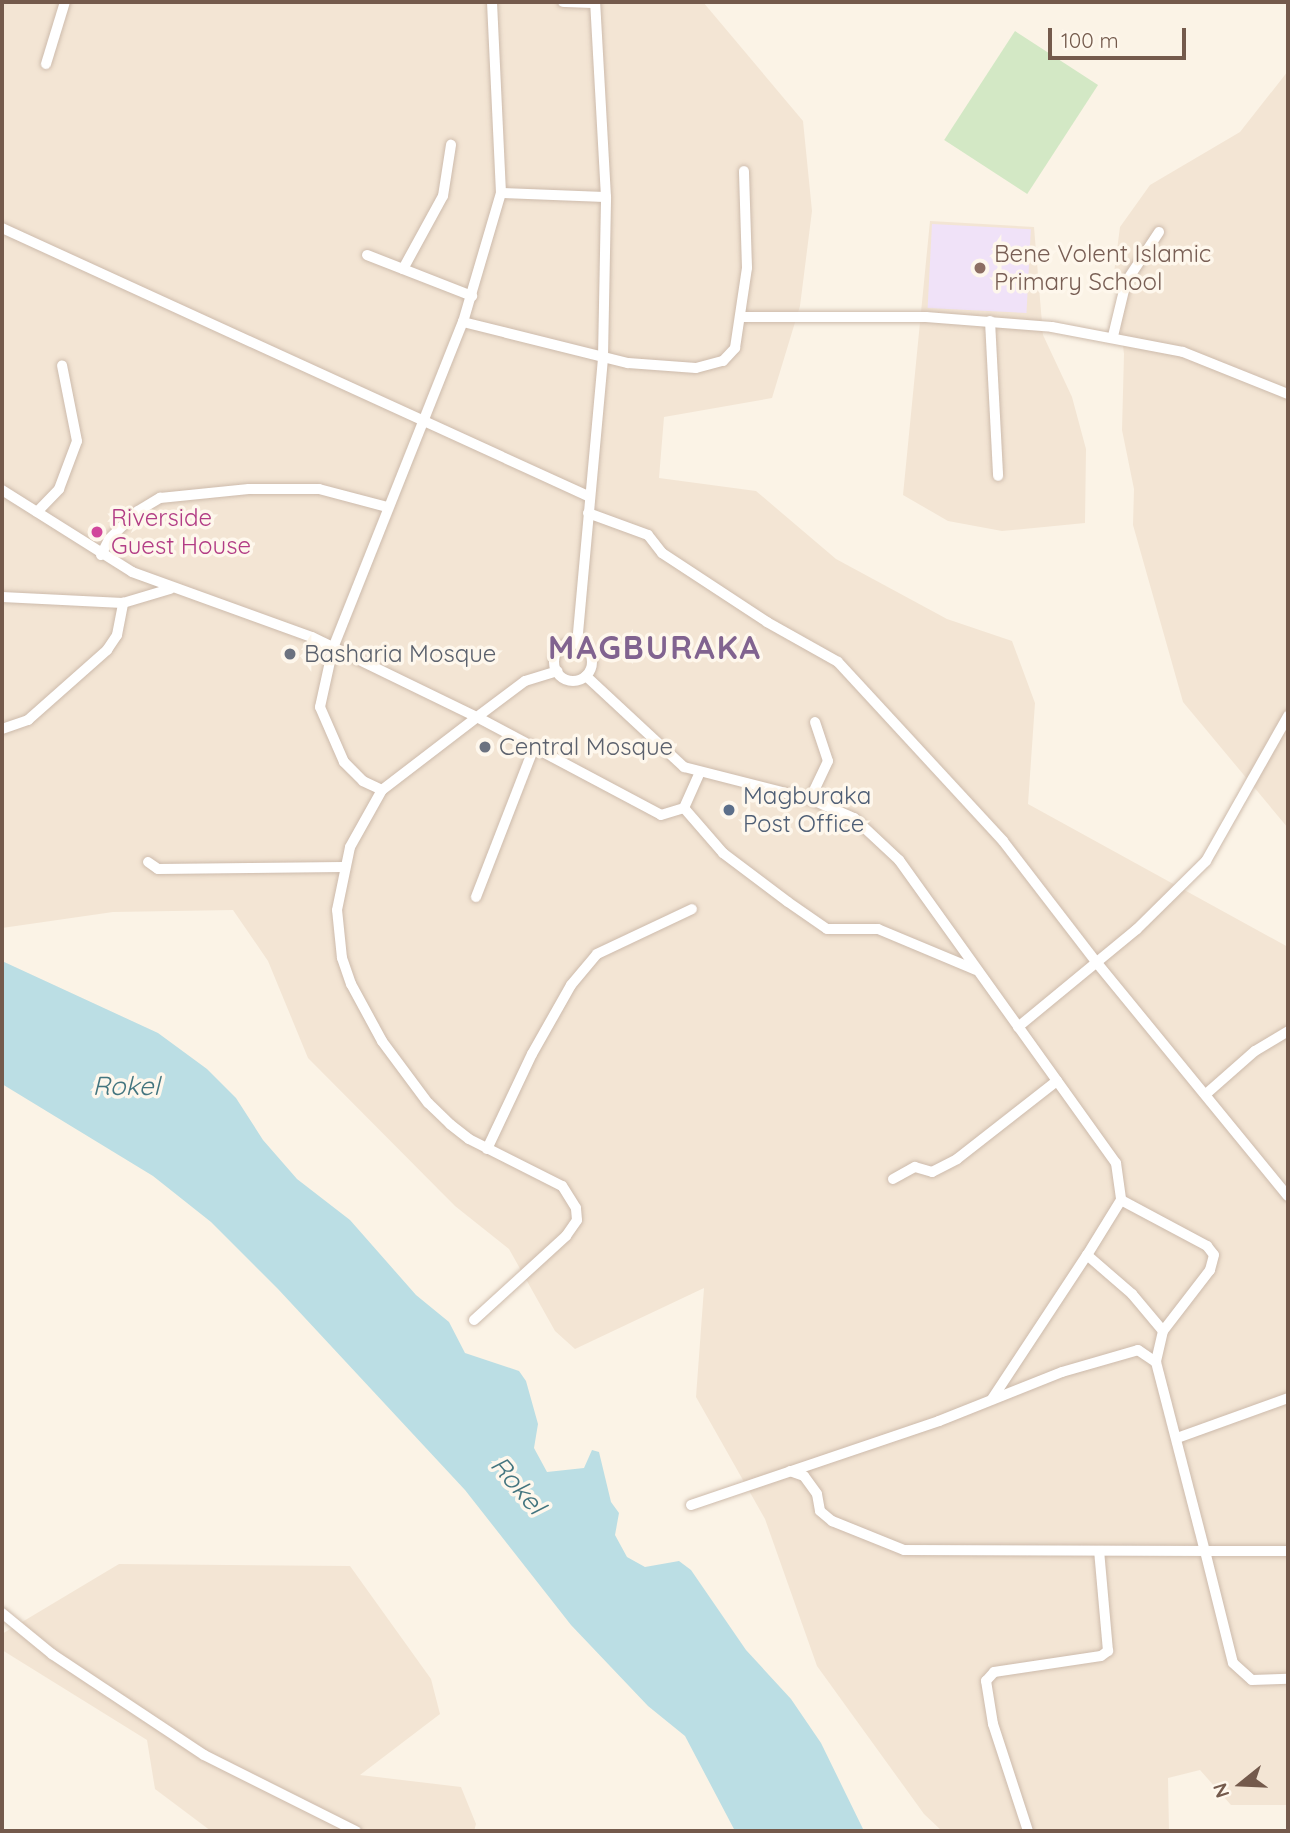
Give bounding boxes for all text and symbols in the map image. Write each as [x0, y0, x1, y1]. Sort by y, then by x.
scale bar [1052, 14, 1190, 58]
text: 100 m [1061, 27, 1119, 53]
place label: Bene Volent Islamic Primary School [994, 240, 1211, 296]
marker: Bene Volent Islamic Primary School [972, 260, 988, 276]
place label: Riverside Guest House [111, 504, 251, 560]
marker: Riverside Guest House [89, 524, 105, 540]
district label: MAGBURAKA [549, 628, 761, 666]
place label: Basharia Mosque [304, 640, 496, 668]
marker: Basharia Mosque [282, 646, 298, 662]
place label: Central Mosque [499, 733, 673, 761]
marker: Central Mosque [477, 739, 493, 755]
place label: Magburaka Post Office [743, 782, 871, 838]
marker: Magburaka Post Office [721, 802, 737, 818]
water label: Rokel [92, 1070, 160, 1102]
water label: Rokel [484, 1449, 552, 1521]
north arrow [1206, 1749, 1276, 1819]
text: N [1207, 1780, 1235, 1801]

